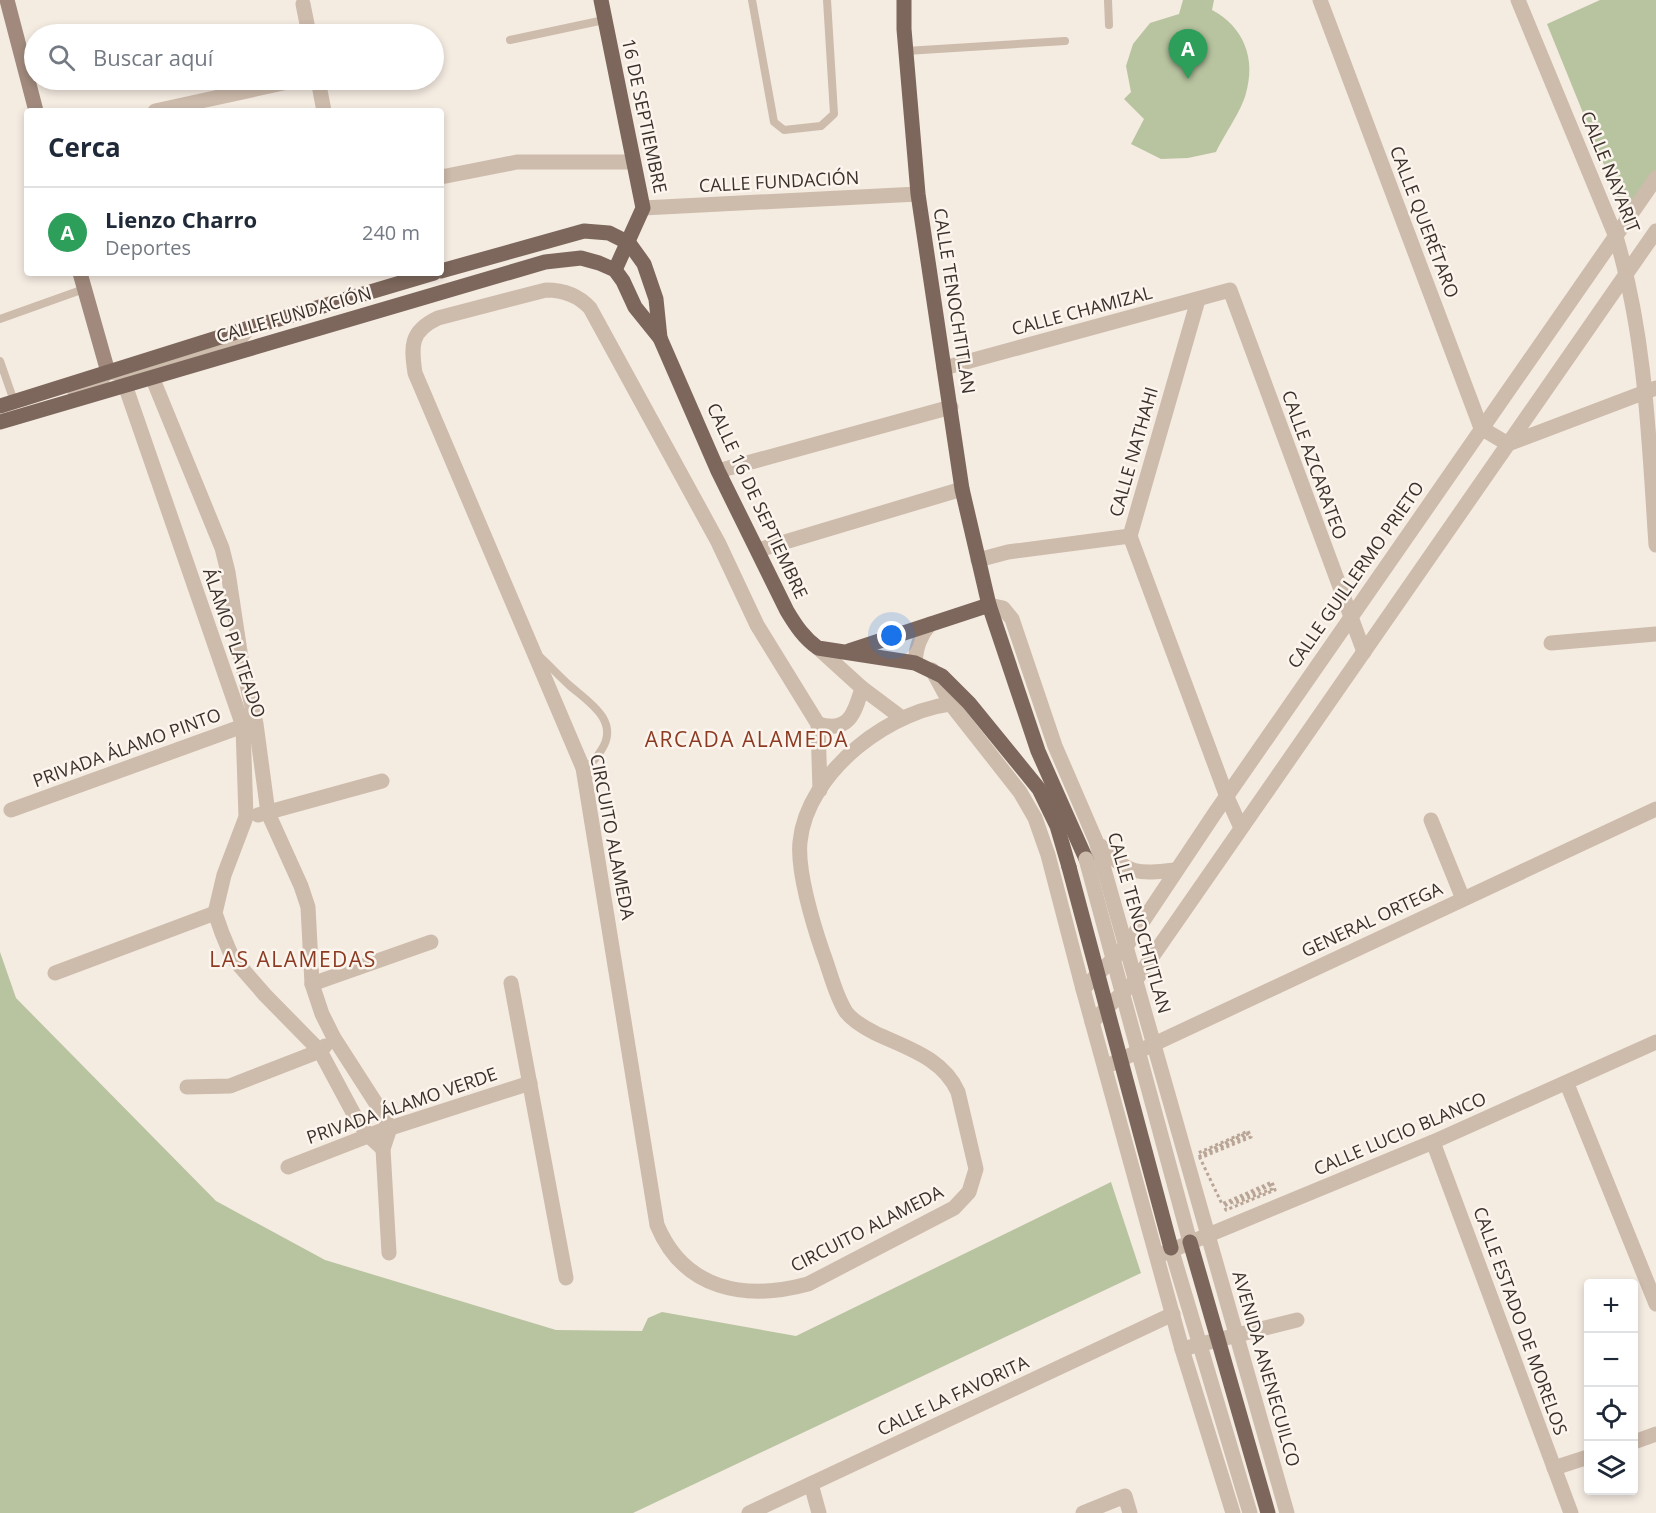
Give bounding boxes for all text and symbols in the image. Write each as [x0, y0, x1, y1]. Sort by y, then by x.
search box [24, 24, 444, 90]
pin: A [1168, 29, 1208, 79]
street label: 16 DE SEPTIEMBRE [617, 36, 673, 195]
icon: search [45, 41, 78, 74]
text: Buscar aquí [93, 42, 213, 72]
street label: CALLE NAYARIT [1576, 108, 1646, 236]
text: Cerca [48, 129, 121, 165]
street label: CALLE QUERÉTARO [1385, 142, 1465, 301]
street label: CALLE FUNDACIÓN [698, 165, 860, 197]
text: Lienzo Charro [105, 204, 257, 234]
street label: CALLE TENOCHTITLAN [928, 206, 982, 395]
text: A [61, 219, 74, 246]
text: 240 m [362, 219, 420, 246]
text: Deportes [105, 234, 191, 261]
street label: CALLE FUNDACIÓN [213, 280, 374, 348]
street label: CALLE CHAMIZAL [1009, 280, 1155, 340]
street label: CALLE NATHAHI [1103, 384, 1163, 519]
street label: CALLE AZCARATEO [1277, 387, 1353, 543]
street label: CALLE 16 DE SEPTIEMBRE [702, 399, 814, 603]
street label: CALLE GUILLERMO PRIETO [1281, 476, 1429, 673]
street label: ÁLAMO PLATEADO [198, 565, 272, 721]
your location [877, 621, 906, 650]
street label: PRIVADA ÁLAMO PINTO [29, 702, 224, 792]
district label: ARCADA ALAMEDA [645, 725, 849, 753]
street label: CIRCUITO ALAMEDA [585, 752, 641, 922]
street label: CALLE TENOCHTITLAN [1103, 829, 1177, 1016]
street label: GENERAL ORTEGA [1297, 876, 1446, 962]
district label: LAS ALAMEDAS [209, 945, 377, 973]
street label: PRIVADA ÁLAMO VERDE [303, 1061, 500, 1149]
street label: CALLE LUCIO BLANCO [1310, 1086, 1489, 1180]
street label: CIRCUITO ALAMEDA [786, 1179, 948, 1277]
street label: CALLE ESTADO DE MORELOS [1468, 1203, 1574, 1438]
street label: AVENIDA ANENECUILCO [1228, 1268, 1306, 1469]
map controls [1584, 1279, 1638, 1495]
button: + [1584, 1279, 1638, 1333]
button: − [1584, 1333, 1638, 1387]
street label: CALLE LA FAVORITA [873, 1349, 1033, 1441]
button: locate [1584, 1387, 1638, 1441]
button: layers [1584, 1441, 1638, 1495]

